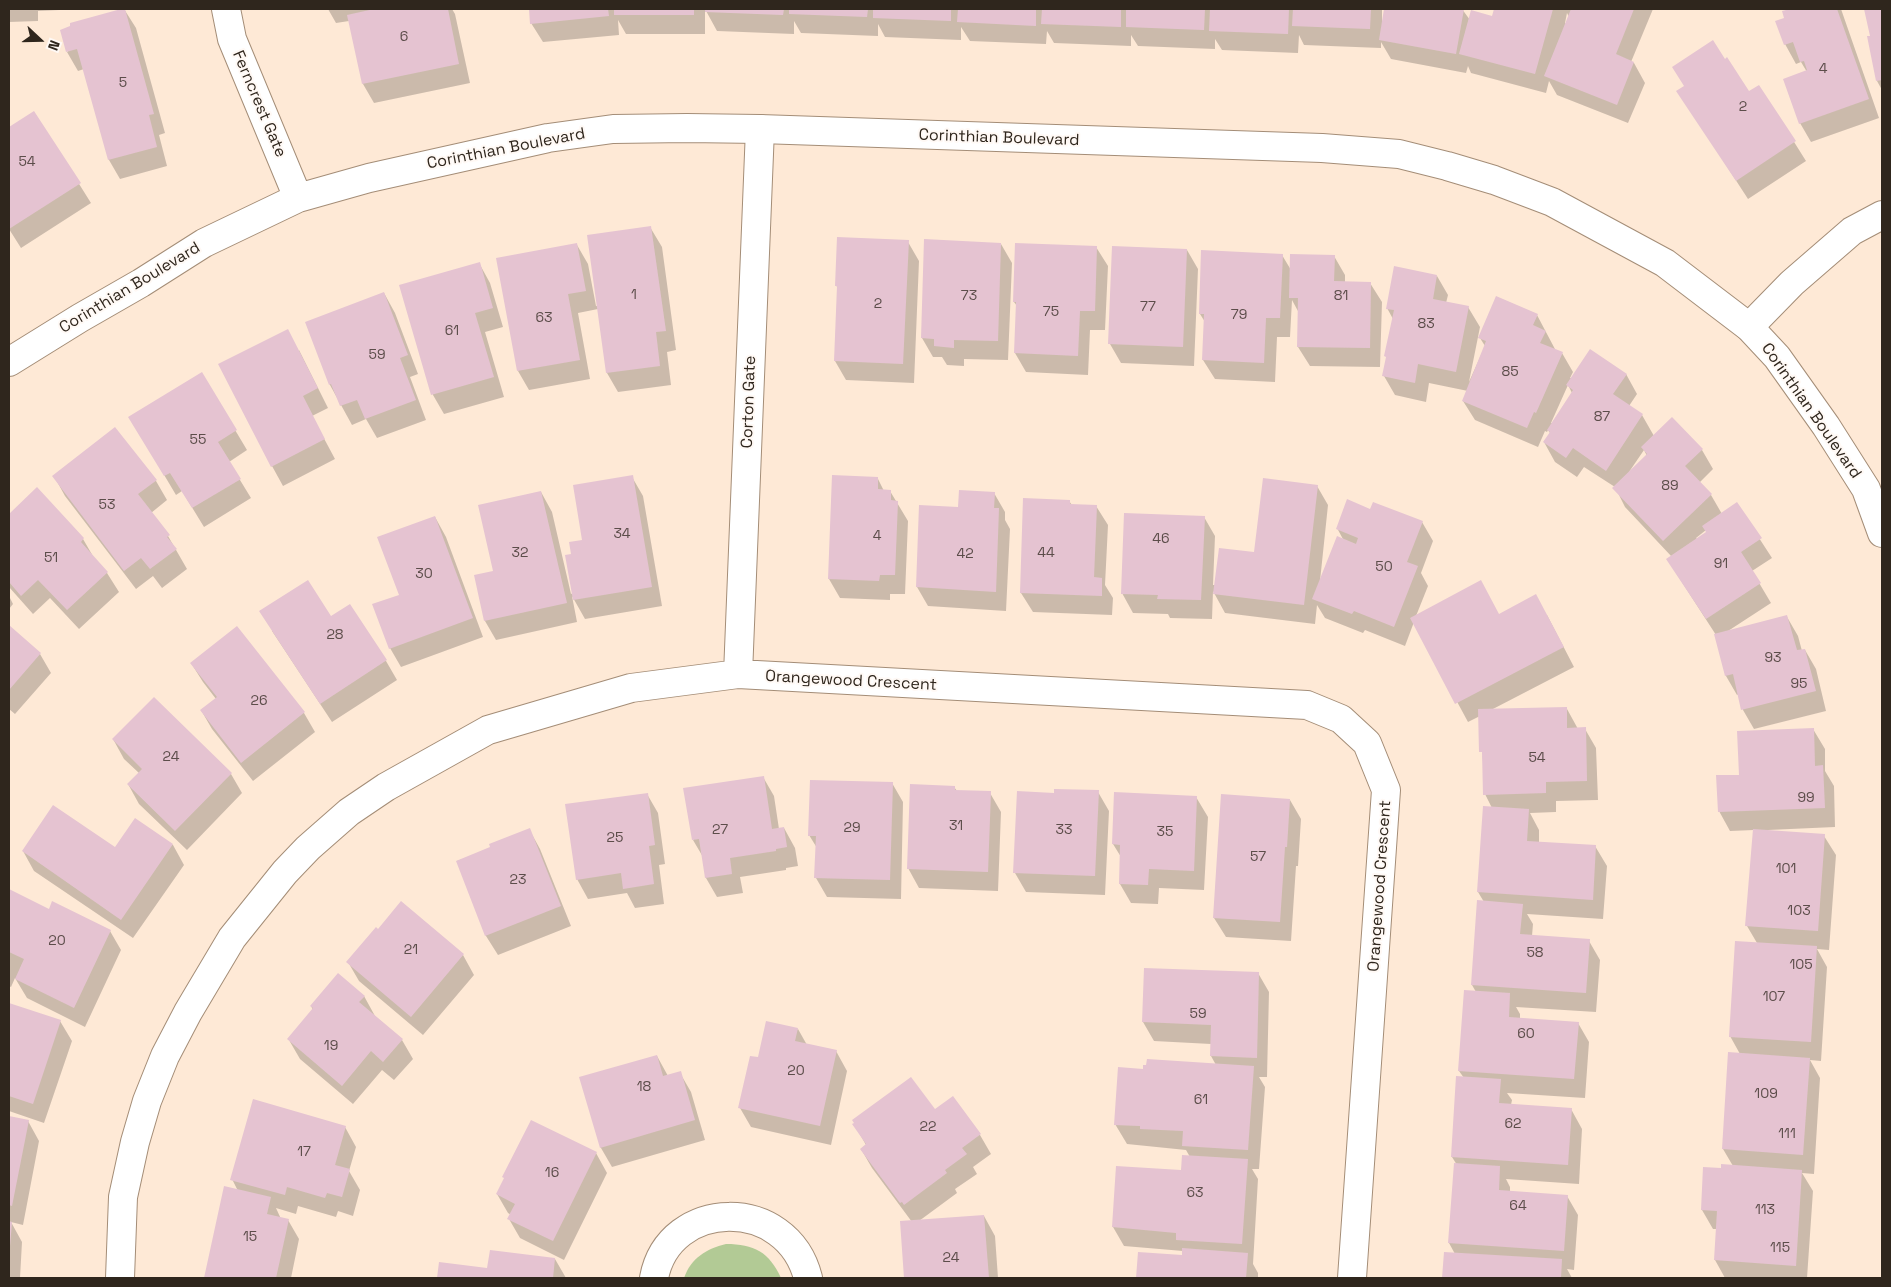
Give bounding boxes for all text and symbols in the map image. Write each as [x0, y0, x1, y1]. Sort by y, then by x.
north arrow [15, 15, 65, 65]
house number: 6 [400, 29, 408, 45]
text: N [44, 38, 64, 53]
street label: Ferncrest Gate [228, 48, 290, 160]
house number: 4 [1819, 61, 1827, 77]
house number: 5 [119, 75, 127, 91]
house number: 2 [1739, 99, 1747, 115]
street label: Corinthian Boulevard [425, 124, 587, 174]
street label: Corinthian Boulevard [918, 126, 1080, 150]
house number: 54 [18, 154, 36, 170]
street label: Corinthian Boulevard [56, 238, 204, 338]
house number: 1 [631, 287, 637, 303]
house number: 73 [961, 288, 977, 304]
house number: 81 [1334, 288, 1348, 304]
house number: 2 [874, 296, 882, 312]
house number: 77 [1140, 299, 1156, 315]
house number: 75 [1043, 304, 1059, 320]
house number: 79 [1231, 307, 1247, 323]
house number: 63 [535, 310, 553, 326]
house number: 83 [1417, 316, 1435, 332]
house number: 61 [445, 323, 459, 339]
street label: Corinthian Boulevard [1757, 340, 1865, 482]
house number: 59 [369, 347, 385, 363]
street label: Corton Gate [738, 355, 760, 449]
house number: 85 [1501, 364, 1519, 380]
house number: 87 [1594, 409, 1610, 425]
house number: 55 [190, 432, 206, 448]
house number: 89 [1661, 478, 1679, 494]
house number: 53 [99, 497, 115, 513]
house number: 34 [613, 526, 631, 542]
house number: 4 [873, 528, 881, 544]
house number: 46 [1152, 531, 1170, 547]
house number: 32 [512, 545, 528, 561]
house number: 44 [1037, 545, 1055, 561]
house number: 42 [956, 546, 974, 562]
house number: 51 [44, 550, 58, 566]
house number: 91 [1714, 556, 1728, 572]
house number: 50 [1375, 559, 1393, 575]
house number: 30 [415, 566, 433, 582]
house number: 28 [326, 627, 344, 643]
house number: 93 [1764, 650, 1782, 666]
street label: Orangewood Crescent [765, 667, 937, 695]
house number: 95 [1791, 676, 1807, 692]
house number: 26 [250, 693, 268, 709]
house number: 24 [163, 749, 179, 765]
house number: 54 [1528, 750, 1546, 766]
house number: 99 [1797, 790, 1815, 806]
street label: Orangewood Crescent [1364, 800, 1396, 972]
house number: 31 [949, 818, 963, 834]
house number: 29 [844, 820, 860, 836]
house number: 27 [712, 822, 728, 838]
house number: 33 [1056, 822, 1072, 838]
house number: 35 [1157, 824, 1173, 840]
house number: 25 [607, 830, 623, 846]
house number: 57 [1250, 849, 1266, 865]
house number: 101 [1776, 861, 1796, 877]
house number: 23 [510, 872, 526, 888]
house number: 103 [1787, 903, 1811, 919]
house number: 20 [48, 933, 66, 949]
house number: 21 [404, 942, 418, 958]
house number: 58 [1526, 945, 1544, 961]
house number: 105 [1789, 957, 1813, 973]
house number: 107 [1763, 989, 1785, 1005]
house number: 59 [1190, 1006, 1206, 1022]
house number: 60 [1517, 1026, 1535, 1042]
house number: 19 [324, 1038, 338, 1054]
house number: 20 [787, 1063, 805, 1079]
house number: 18 [637, 1079, 651, 1095]
house number: 109 [1754, 1086, 1778, 1102]
house number: 61 [1194, 1092, 1208, 1108]
house number: 62 [1505, 1116, 1521, 1132]
house number: 22 [920, 1119, 936, 1135]
house number: 111 [1778, 1126, 1796, 1142]
house number: 17 [297, 1144, 311, 1160]
house number: 16 [545, 1165, 559, 1181]
house number: 63 [1186, 1185, 1204, 1201]
house number: 64 [1509, 1198, 1527, 1214]
house number: 113 [1755, 1202, 1775, 1218]
house number: 15 [243, 1229, 257, 1245]
house number: 115 [1770, 1240, 1790, 1256]
house number: 24 [943, 1250, 959, 1266]

